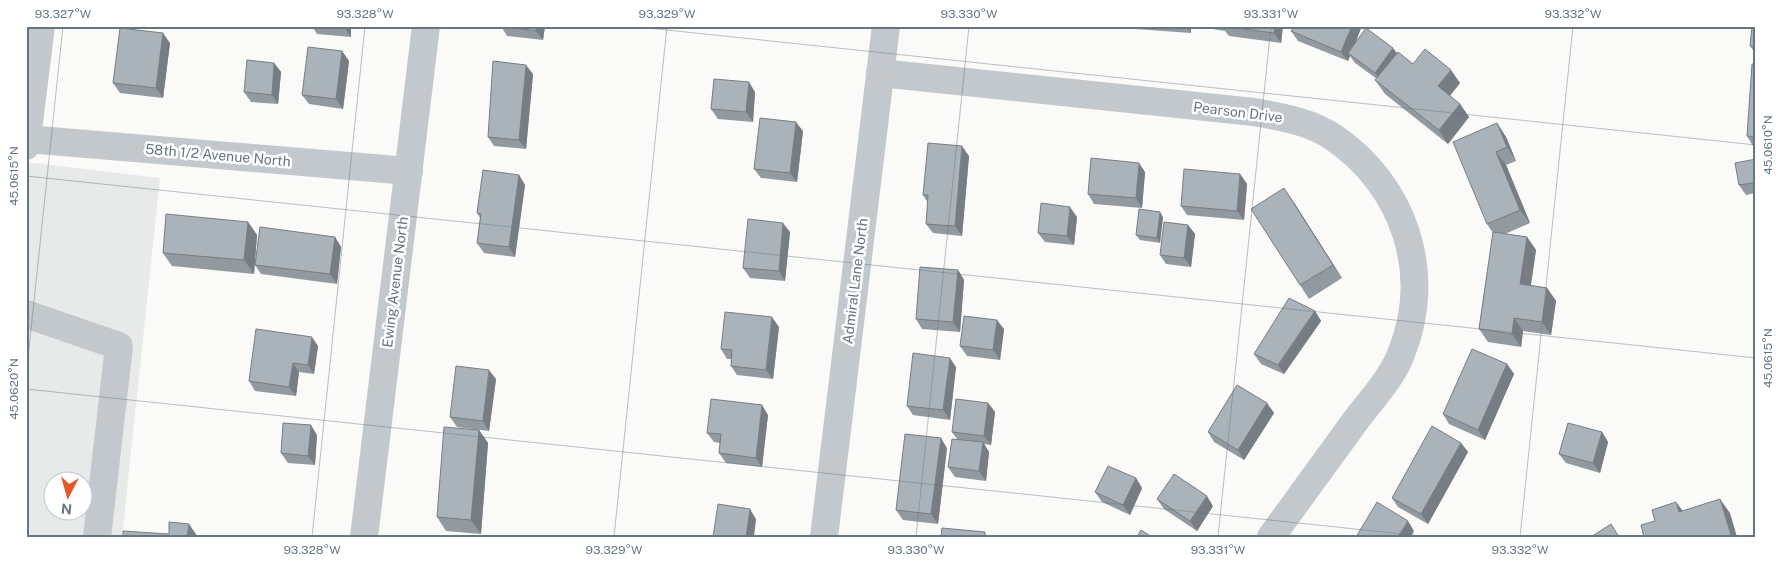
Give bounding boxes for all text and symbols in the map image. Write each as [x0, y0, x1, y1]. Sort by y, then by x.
text: 93.327°W [35, 7, 92, 21]
text: 93.328°W [336, 7, 394, 21]
text: 93.329°W [639, 7, 696, 21]
text: 93.330°W [941, 7, 998, 21]
text: 93.331°W [1244, 7, 1299, 21]
text: 93.332°W [1545, 7, 1602, 21]
street label: Pearson Drive [1192, 99, 1284, 125]
text: 45.0610°N [1761, 115, 1775, 175]
street label: 58th 1/2 Avenue North [145, 141, 291, 169]
text: 45.0615°N [7, 146, 21, 206]
street label: Ewing Avenue North [379, 216, 411, 348]
street label: Admiral Lane North [839, 217, 871, 345]
text: 45.0615°N [1761, 328, 1775, 388]
text: 45.0620°N [7, 358, 21, 420]
north arrow [42, 470, 92, 520]
text: N [60, 500, 73, 517]
text: 93.328°W [283, 543, 341, 557]
text: 93.329°W [586, 543, 643, 557]
text: 93.330°W [888, 543, 945, 557]
text: 93.331°W [1191, 543, 1246, 557]
text: 93.332°W [1492, 543, 1549, 557]

